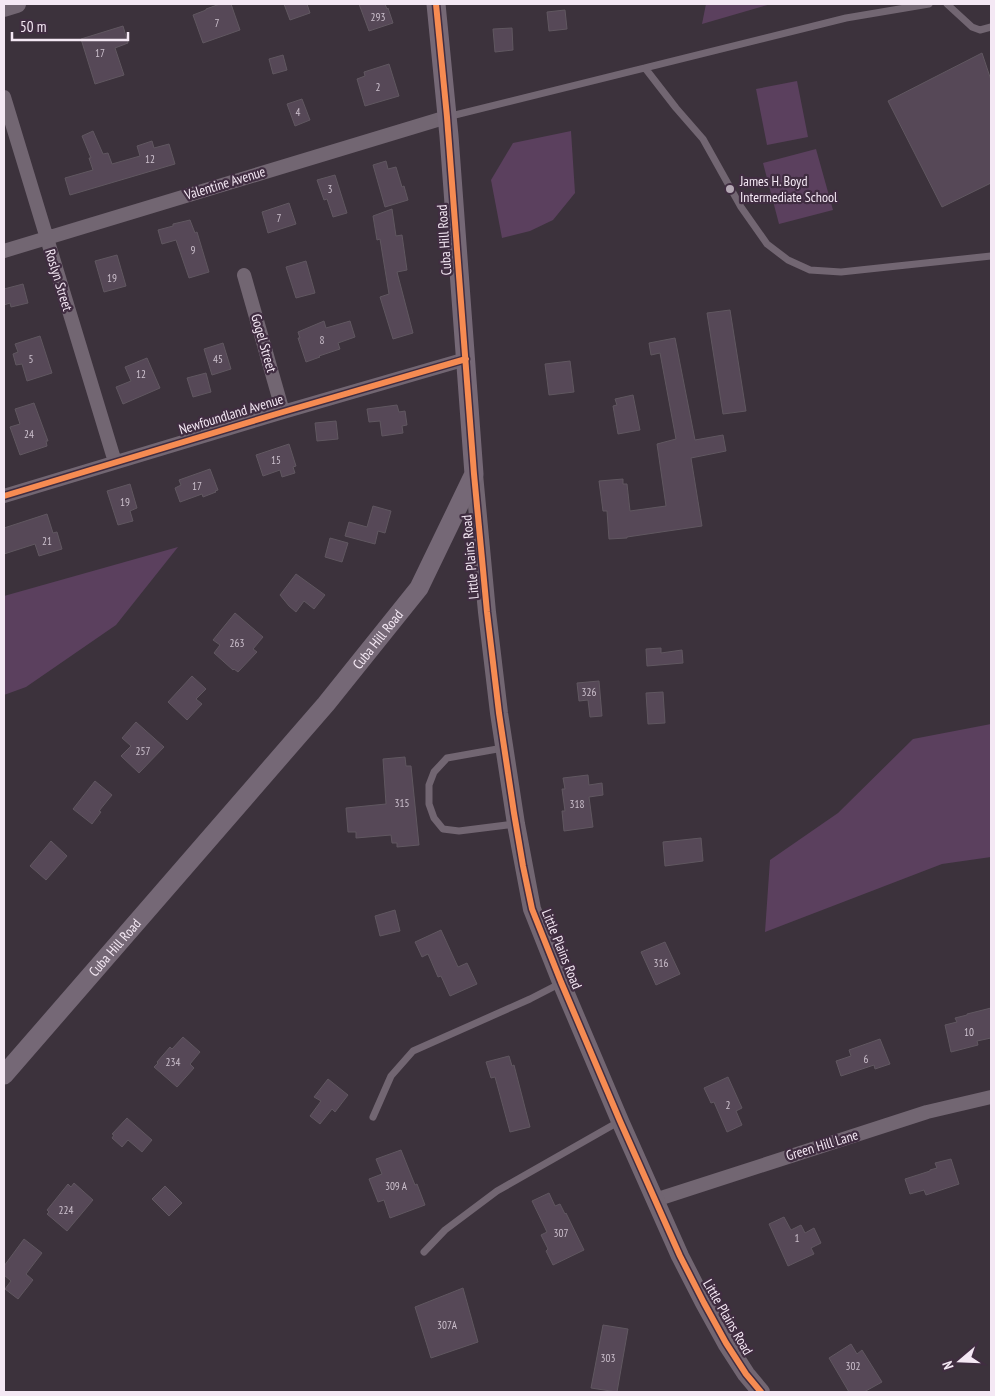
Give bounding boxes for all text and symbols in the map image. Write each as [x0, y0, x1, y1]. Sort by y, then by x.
scale bar [12, 10, 129, 42]
house number: 293 [371, 10, 385, 24]
house number: 7 [215, 16, 220, 30]
text: 50 m [20, 17, 46, 36]
house number: 17 [95, 46, 105, 60]
house number: 2 [376, 80, 381, 94]
house number: 4 [296, 105, 301, 119]
house number: 12 [145, 152, 155, 166]
street label: Valentine Avenue [181, 162, 268, 204]
place label: James H. Boyd Intermediate School [739, 172, 838, 206]
house number: 3 [328, 182, 333, 196]
marker: James H. Boyd Intermediate School [724, 183, 736, 195]
street label: Cuba Hill Road [433, 204, 455, 276]
house number: 7 [277, 211, 282, 225]
house number: 9 [191, 243, 196, 257]
street label: Roslyn Street [41, 247, 77, 313]
house number: 19 [107, 271, 117, 285]
street label: Gogel Street [247, 312, 281, 374]
house number: 8 [320, 333, 325, 347]
house number: 5 [29, 352, 34, 366]
house number: 45 [213, 352, 223, 366]
house number: 12 [136, 367, 146, 381]
street label: Newfoundland Avenue [177, 389, 286, 438]
house number: 24 [24, 427, 34, 441]
house number: 15 [271, 453, 281, 467]
house number: 17 [192, 479, 202, 493]
house number: 19 [120, 495, 130, 509]
street label: Little Plains Road [457, 514, 483, 600]
house number: 21 [42, 534, 52, 548]
street label: Cuba Hill Road [349, 606, 407, 673]
house number: 263 [230, 636, 244, 650]
house number: 326 [582, 685, 596, 699]
house number: 257 [136, 744, 150, 758]
house number: 315 [395, 796, 409, 810]
house number: 318 [570, 797, 584, 811]
street label: Little Plains Road [538, 906, 586, 992]
street label: Cuba Hill Road [85, 915, 145, 980]
house number: 316 [654, 956, 668, 970]
house number: 10 [964, 1025, 974, 1039]
house number: 6 [864, 1052, 869, 1066]
house number: 234 [166, 1055, 180, 1069]
house number: 2 [726, 1098, 731, 1112]
street label: Green Hill Lane [784, 1125, 860, 1164]
house number: 309 A [385, 1179, 408, 1193]
house number: 224 [59, 1203, 73, 1217]
house number: 307 [554, 1226, 568, 1240]
house number: 1 [795, 1231, 800, 1245]
street label: Little Plains Road [699, 1276, 757, 1358]
house number: 307A [437, 1318, 458, 1332]
north arrow [935, 1336, 985, 1386]
house number: 303 [601, 1351, 615, 1365]
house number: 302 [846, 1359, 860, 1373]
text: N [938, 1359, 957, 1372]

